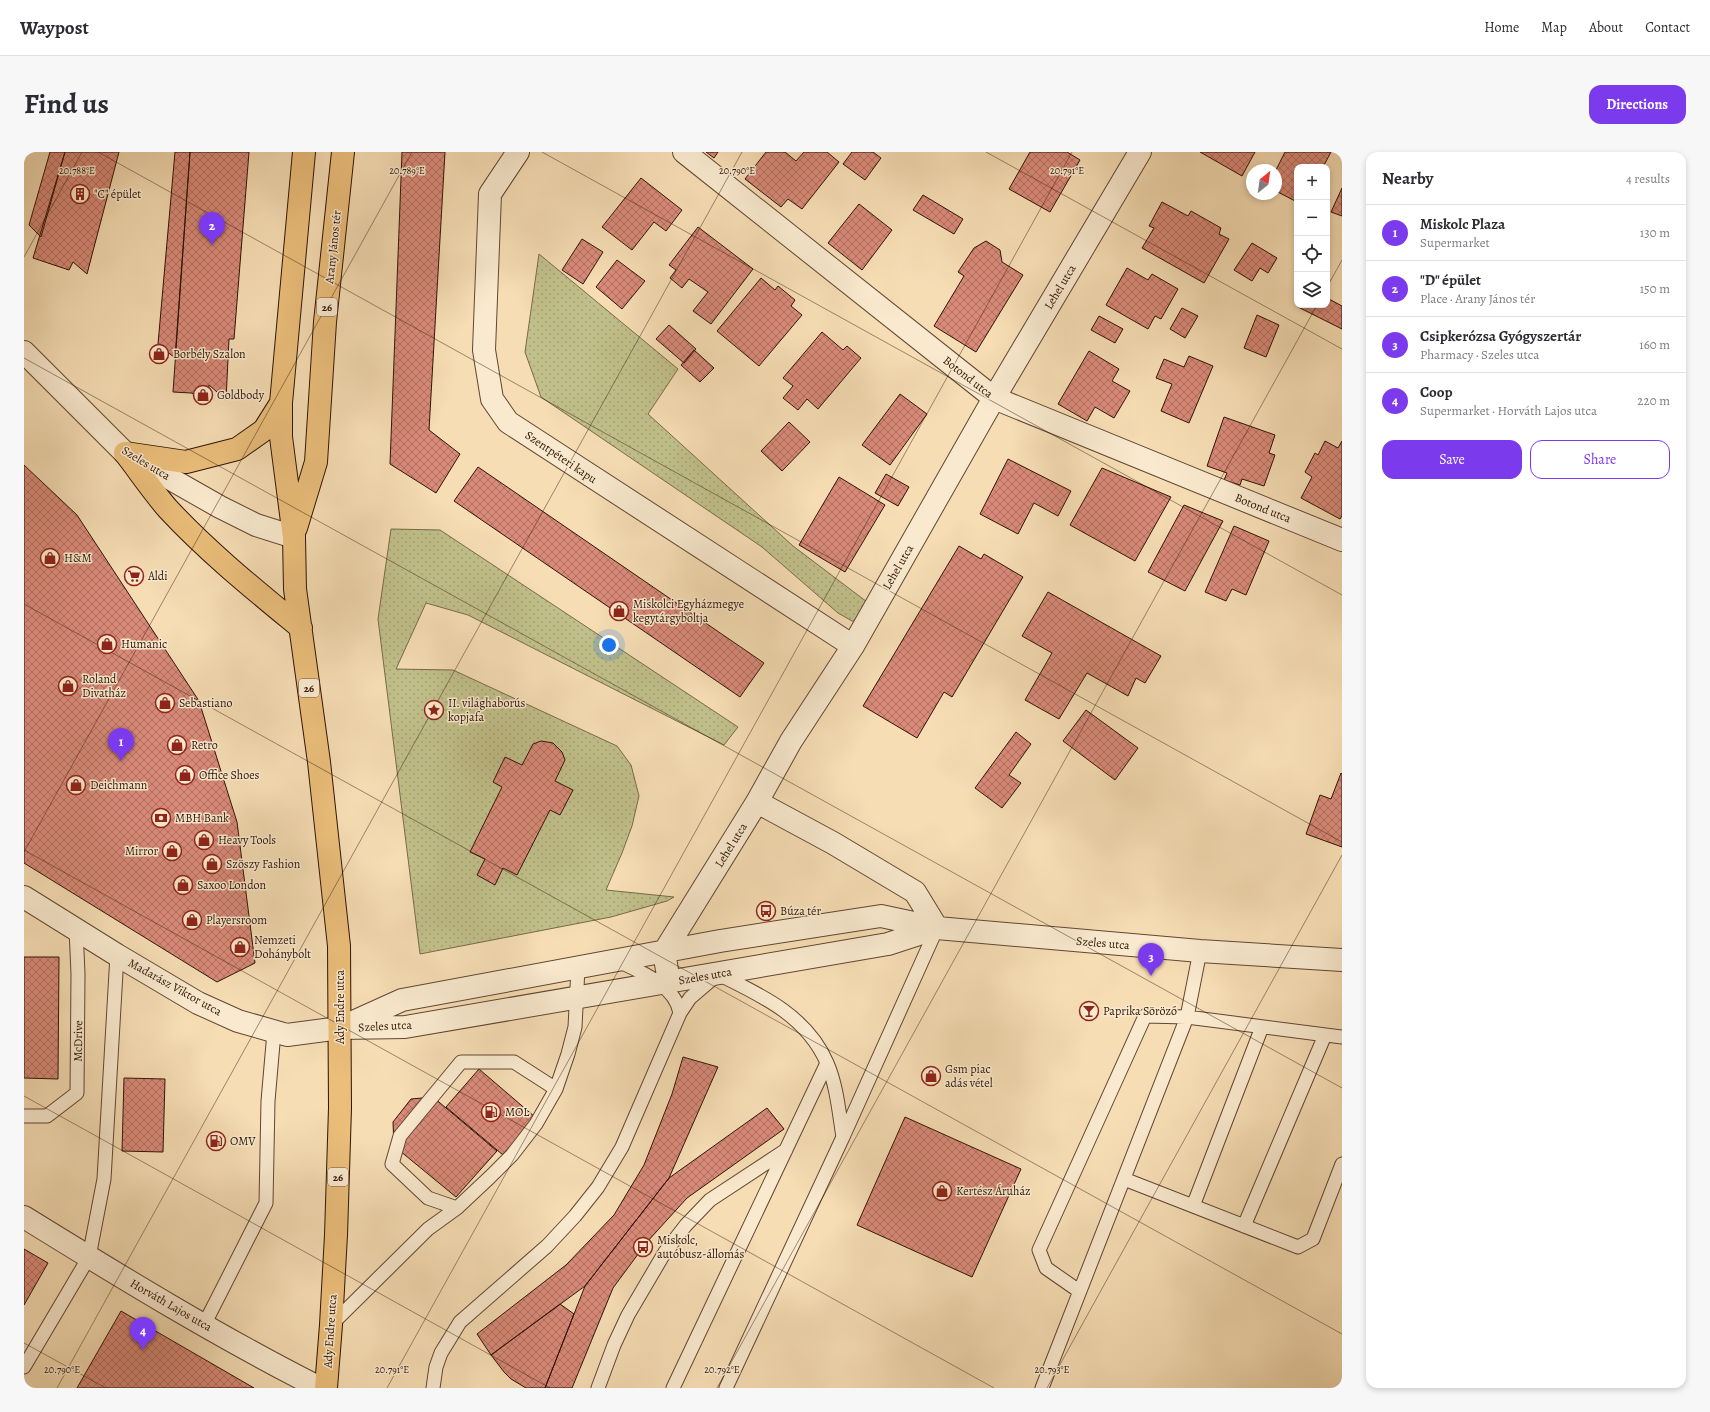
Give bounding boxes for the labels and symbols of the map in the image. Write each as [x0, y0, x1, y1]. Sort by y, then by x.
text: 20.788°E [59, 164, 95, 177]
text: 20.789°E [389, 164, 425, 177]
text: 20.790°E [719, 164, 755, 177]
text: 20.791°E [1050, 164, 1084, 177]
north arrow [1246, 164, 1282, 200]
building icon: "C" épület [69, 183, 91, 205]
place label: "C" épület [94, 186, 141, 202]
street label: Arany János tér [321, 209, 345, 286]
pin: 2 [199, 212, 225, 245]
street label: Lehel utca [1040, 261, 1080, 312]
road number: 26 [317, 298, 337, 316]
shop icon: Borbély Szalon [148, 343, 170, 365]
place label: Borbély Szalon [173, 346, 246, 362]
street label: Botond utca [940, 352, 997, 402]
shop icon: Goldbody [192, 384, 214, 406]
place label: Goldbody [217, 387, 265, 403]
street label: Szentpéteri kapu [522, 427, 600, 487]
street label: Szeles utca [119, 442, 174, 484]
street label: Botond utca [1232, 489, 1294, 527]
street label: Lehel utca [879, 541, 918, 592]
shop icon: H&M [39, 547, 61, 569]
place label: H&M [64, 550, 92, 566]
supermarket icon: Aldi [123, 565, 145, 587]
place label: Aldi [147, 568, 168, 584]
place label: Miskolci Egyházmegye kegytárgyboltja [633, 596, 744, 626]
shop icon: Miskolci Egyházmegye kegytárgyboltja [608, 600, 630, 622]
shop icon: Humanic [96, 633, 118, 655]
your location [599, 635, 619, 655]
place label: Humanic [121, 636, 167, 652]
place label: Roland Divatház [82, 671, 126, 701]
shop icon: Roland Divatház [57, 675, 79, 697]
road number: 26 [299, 679, 319, 697]
shop icon: Sebastiano [154, 692, 176, 714]
place label: Sebastiano [179, 695, 233, 711]
place label: II. világhaborús kopjafa [448, 695, 526, 725]
place icon: II. világhaborús kopjafa [423, 699, 445, 721]
pin: 1 [108, 728, 134, 761]
shop icon: Retro [166, 734, 188, 756]
place label: Retro [191, 737, 218, 753]
shop icon: Office Shoes [174, 764, 196, 786]
place label: Office Shoes [199, 767, 260, 783]
shop icon: Deichmann [65, 774, 87, 796]
place label: Deichmann [90, 777, 148, 793]
bank icon: MBH Bank [150, 807, 172, 829]
place label: MBH Bank [175, 810, 229, 826]
street label: Lehel utca [711, 819, 751, 870]
shop icon: Heavy Tools [193, 829, 215, 851]
place label: Heavy Tools [218, 832, 276, 848]
shop icon: Mirror [161, 840, 183, 862]
place label: Mirror [125, 843, 158, 859]
shop icon: Szöszy Fashion [201, 853, 223, 875]
place label: Szöszy Fashion [226, 856, 301, 872]
shop icon: Saxoo London [172, 874, 194, 896]
place label: Saxoo London [197, 877, 267, 893]
bus stop icon: Búza tér [755, 900, 777, 922]
place label: Búza tér [780, 903, 821, 919]
shop icon: Playersroom [181, 909, 203, 931]
place label: Playersroom [206, 912, 267, 928]
place label: Nemzeti Dohánybolt [254, 932, 311, 962]
street label: Szeles utca [1076, 933, 1131, 953]
shop icon: Nemzeti Dohánybolt [229, 936, 251, 958]
pin: 3 [1138, 943, 1164, 976]
street label: Madarász Viktor utca [125, 955, 225, 1020]
street label: Szeles utca [677, 963, 733, 989]
street label: Ady Endre utca [332, 970, 348, 1045]
bar icon: Paprika Söröző [1078, 1000, 1100, 1022]
place label: Paprika Söröző [1103, 1003, 1177, 1019]
street label: Szeles utca [358, 1017, 413, 1035]
street label: McDrive [70, 1020, 86, 1062]
place label: Gsm piac adás vétel [945, 1061, 993, 1091]
shop icon: Gsm piac adás vétel [920, 1065, 942, 1087]
fuel station icon: MOL [480, 1101, 502, 1123]
place label: MOL [505, 1104, 530, 1120]
fuel station icon: OMV [205, 1130, 227, 1152]
place label: OMV [230, 1133, 256, 1149]
road number: 26 [328, 1168, 348, 1186]
shop icon: Kertész Áruház [931, 1180, 953, 1202]
place label: Kertész Áruház [956, 1183, 1031, 1199]
place label: Miskolc, autóbusz-állomás [657, 1232, 745, 1262]
bus stop icon: Miskolc, autóbusz-állomás [632, 1236, 654, 1258]
street label: Horváth Lajos utca [127, 1275, 215, 1335]
street label: Ady Endre utca [319, 1293, 341, 1369]
pin: 4 [130, 1317, 156, 1350]
text: 20.790°E [44, 1363, 80, 1376]
text: 20.791°E [375, 1363, 409, 1376]
text: 20.792°E [704, 1363, 740, 1376]
text: 20.793°E [1035, 1363, 1070, 1376]

